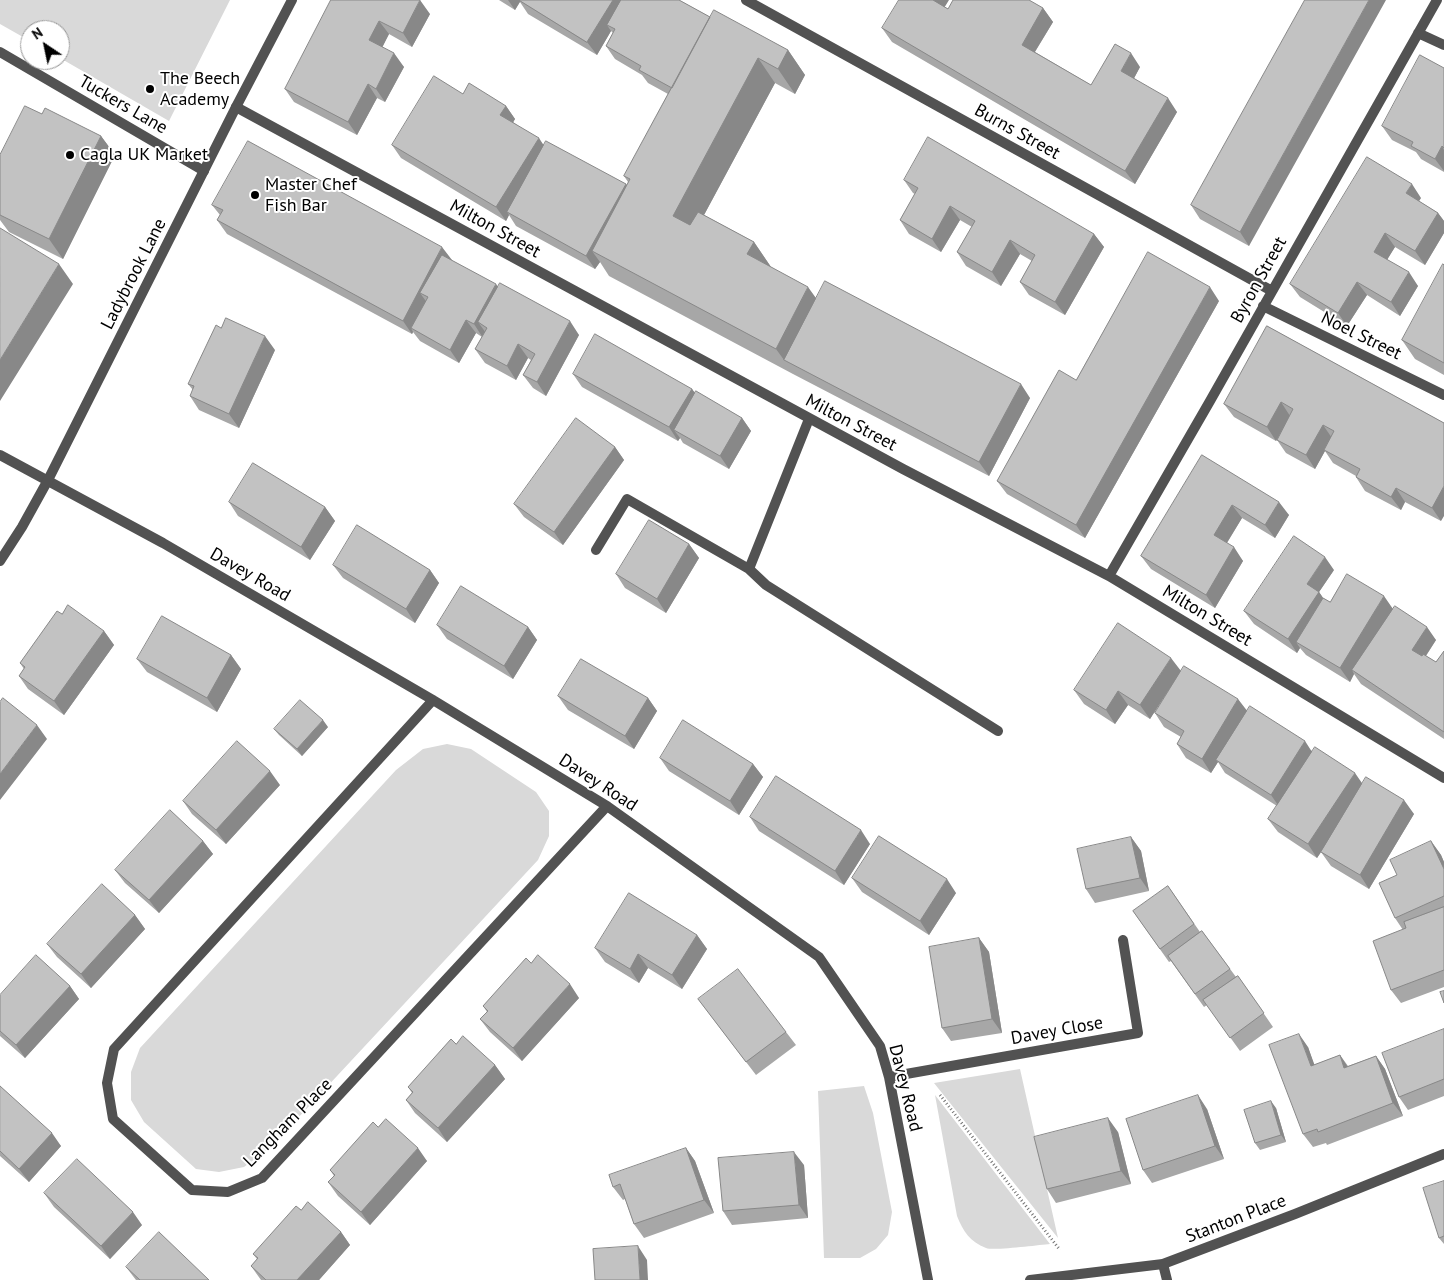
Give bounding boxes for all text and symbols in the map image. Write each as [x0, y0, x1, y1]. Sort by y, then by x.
north arrow [20, 20, 70, 70]
text: N [28, 23, 46, 43]
place label: The Beech Academy [160, 68, 240, 110]
street label: Tuckers Lane [75, 71, 171, 139]
marker: The Beech Academy [144, 83, 156, 95]
street label: Burns Street [970, 100, 1064, 164]
place label: Cagla UK Market [80, 144, 208, 166]
marker: Cagla UK Market [64, 149, 76, 161]
place label: Master Chef Fish Bar [265, 174, 357, 216]
marker: Master Chef Fish Bar [249, 189, 261, 201]
street label: Milton Street [446, 195, 544, 263]
street label: Ladybrook Lane [97, 215, 171, 333]
street label: Byron Street [1226, 233, 1292, 327]
street label: Noel Street [1317, 307, 1405, 365]
street label: Milton Street [802, 390, 900, 456]
street label: Davey Road [206, 543, 294, 607]
street label: Milton Street [1158, 581, 1256, 651]
street label: Davey Road [555, 750, 641, 816]
street label: Davey Close [1009, 1012, 1105, 1050]
street label: Davey Road [884, 1042, 926, 1134]
street label: Langham Place [239, 1074, 337, 1172]
street label: Stanton Place [1183, 1190, 1289, 1248]

